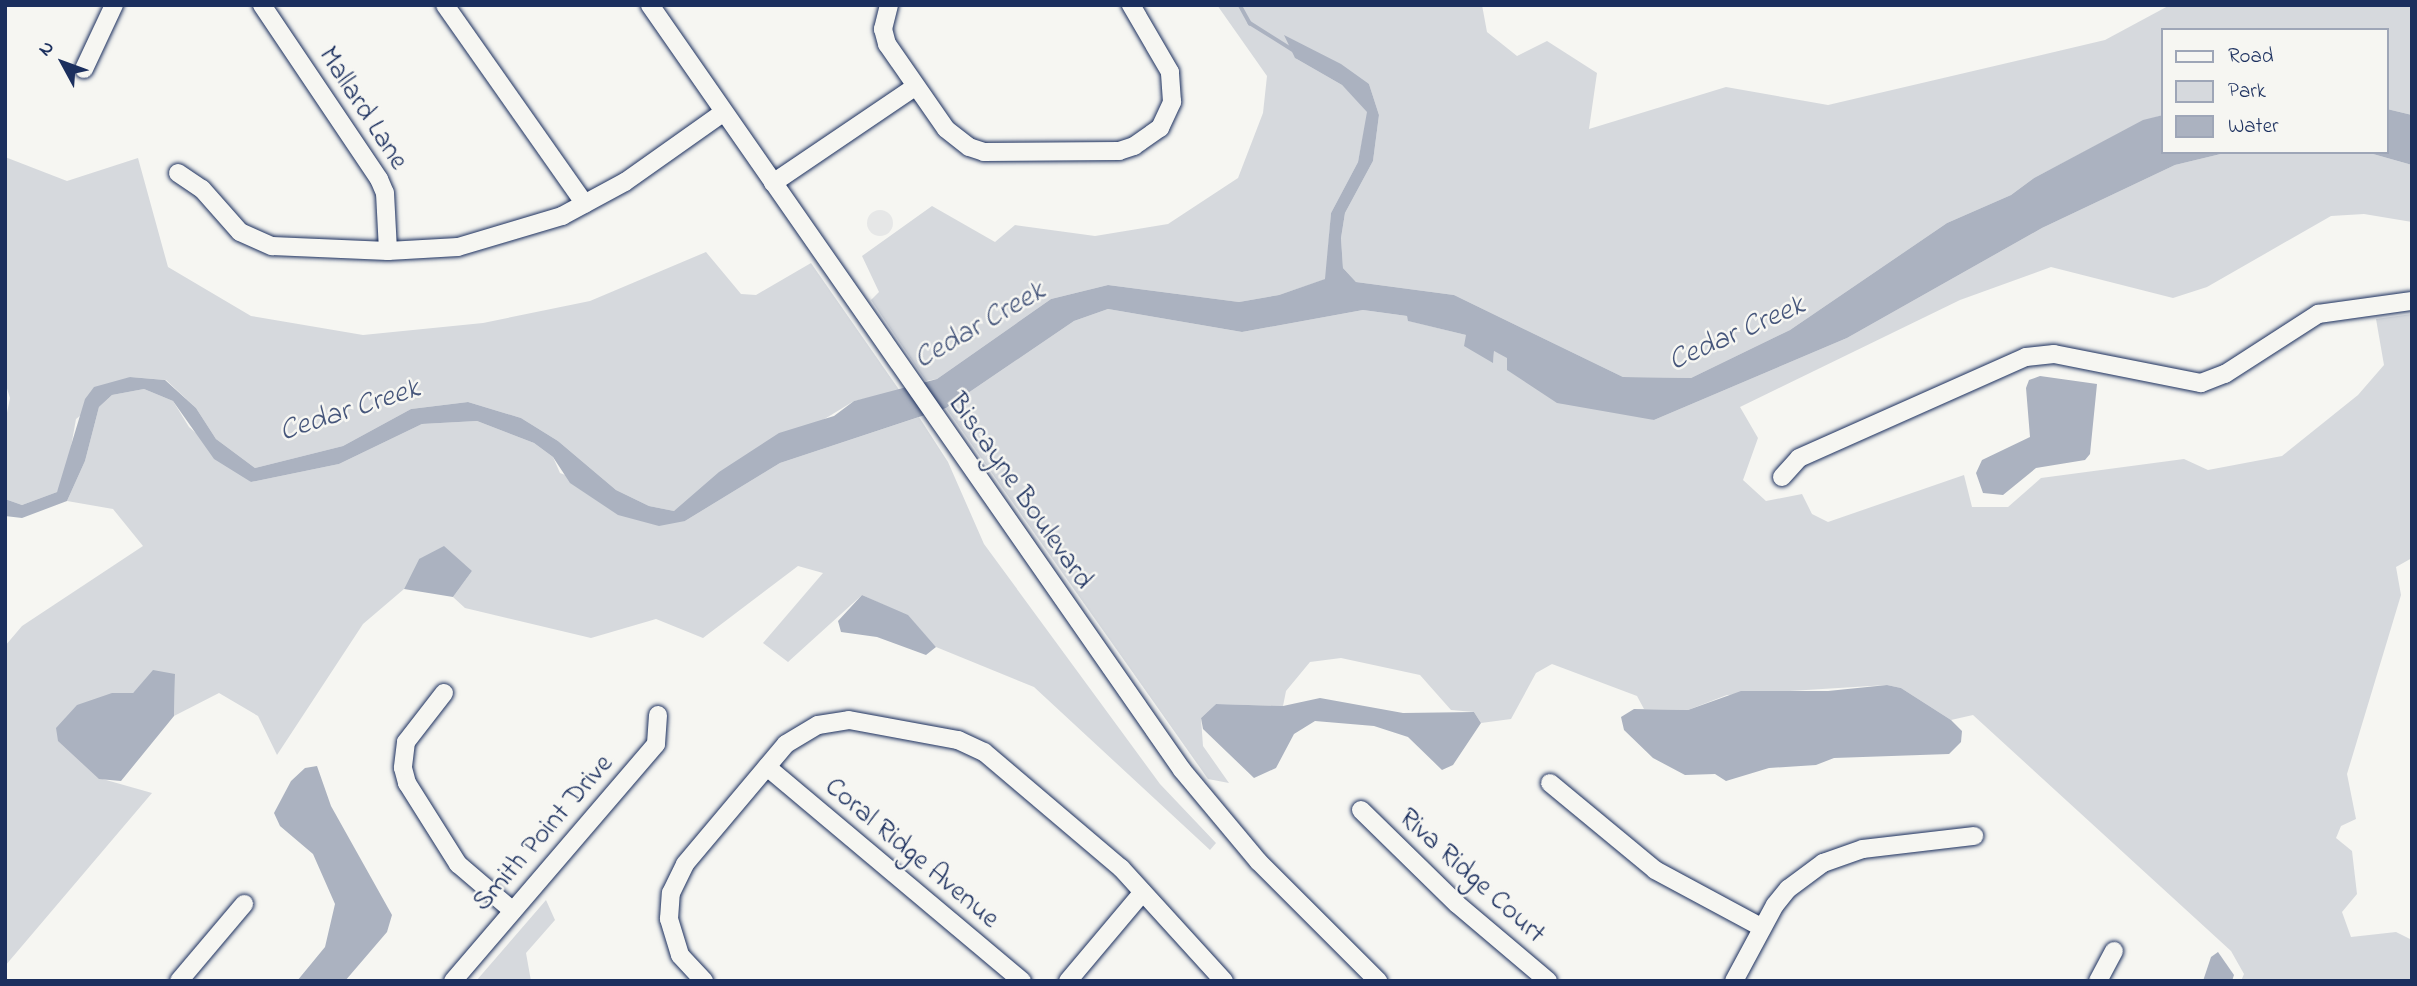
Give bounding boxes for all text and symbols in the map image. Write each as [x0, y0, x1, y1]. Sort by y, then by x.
north arrow [28, 28, 98, 98]
legend [2162, 28, 2389, 154]
text: N [32, 35, 61, 63]
street label: Mallard Lane [310, 41, 414, 177]
text: Road [2228, 42, 2274, 72]
text: Park [2228, 77, 2266, 107]
text: Water [2228, 112, 2279, 142]
water label: Cedar Creek [908, 274, 1052, 378]
water label: Cedar Creek [1663, 288, 1811, 380]
water label: Cedar Creek [275, 371, 425, 451]
street label: Biscayne Boulevard [939, 388, 1099, 596]
street label: Smith Point Drive [467, 749, 621, 919]
street label: Coral Ridge Avenue [817, 771, 1005, 937]
street label: Riva Ridge Court [1391, 802, 1551, 952]

